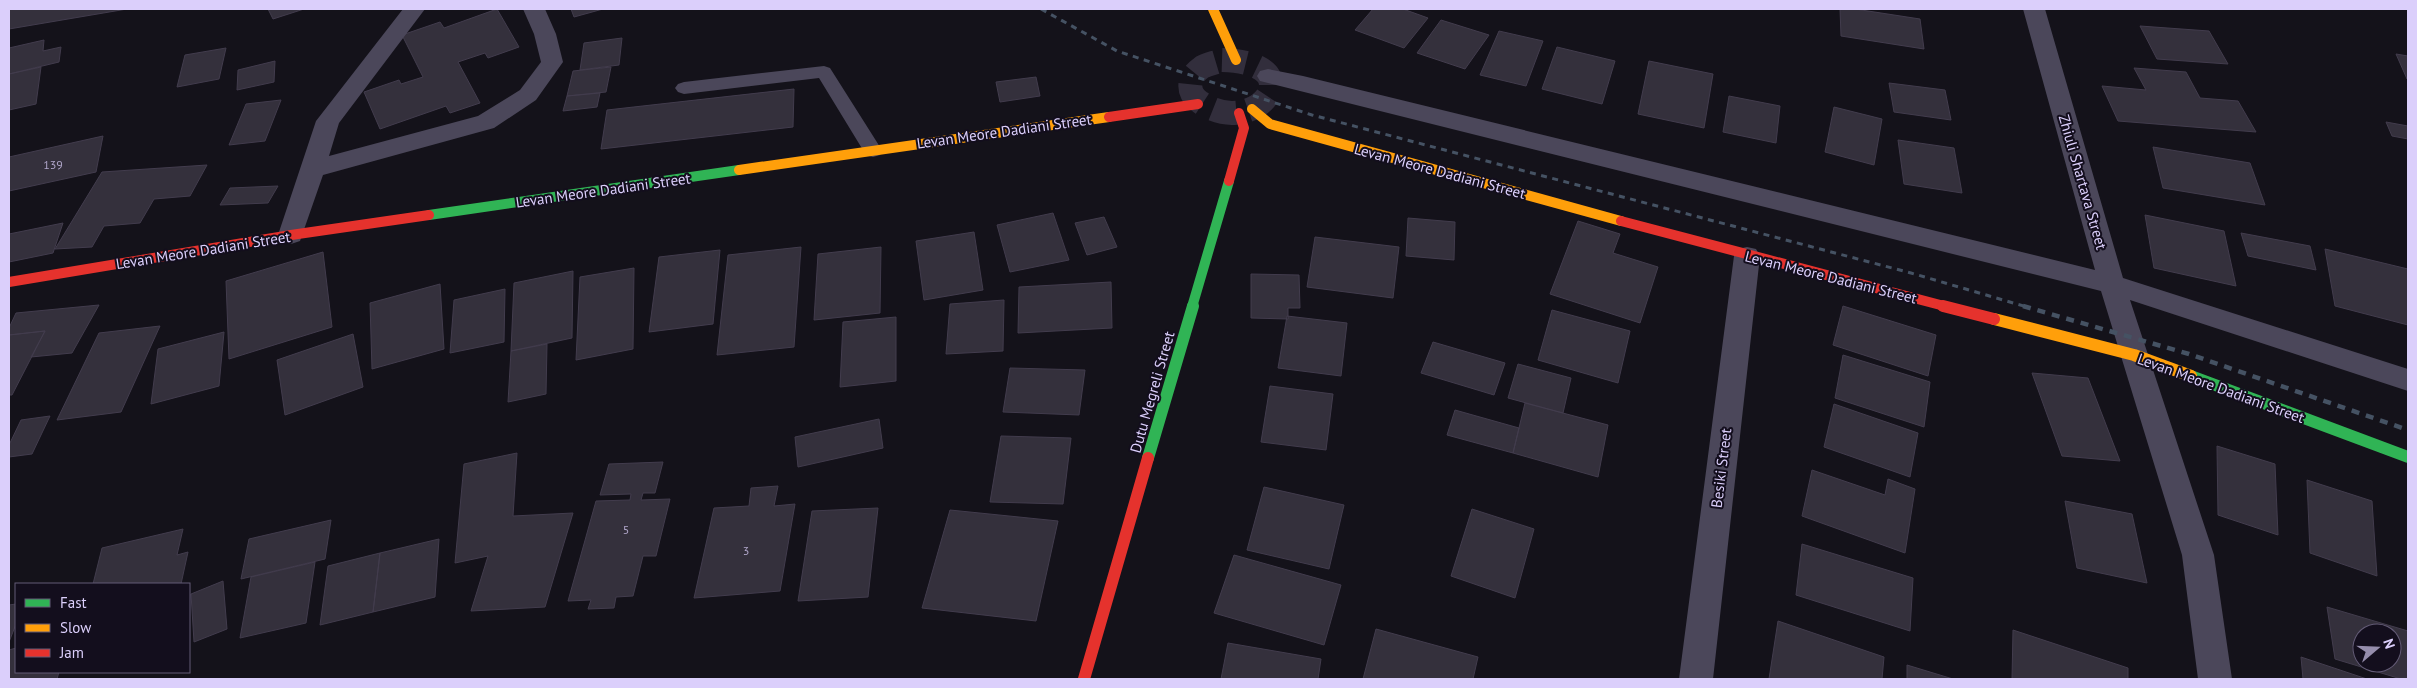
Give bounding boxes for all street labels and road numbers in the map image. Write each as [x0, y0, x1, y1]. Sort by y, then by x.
street label: Levan Meore Dadiani Street [915, 109, 1093, 153]
street label: Zhiuli Shartava Street [2055, 112, 2111, 252]
street label: Levan Meore Dadiani Street [1352, 139, 1528, 203]
street label: Levan Meore Dadiani Street [514, 168, 692, 212]
street label: Levan Meore Dadiani Street [114, 227, 292, 273]
street label: Levan Meore Dadiani Street [1743, 246, 1919, 308]
street label: Dutu Megreli Street [1126, 329, 1178, 455]
street label: Levan Meore Dadiani Street [2135, 349, 2307, 427]
street label: Besiki Street [1707, 427, 1735, 509]

